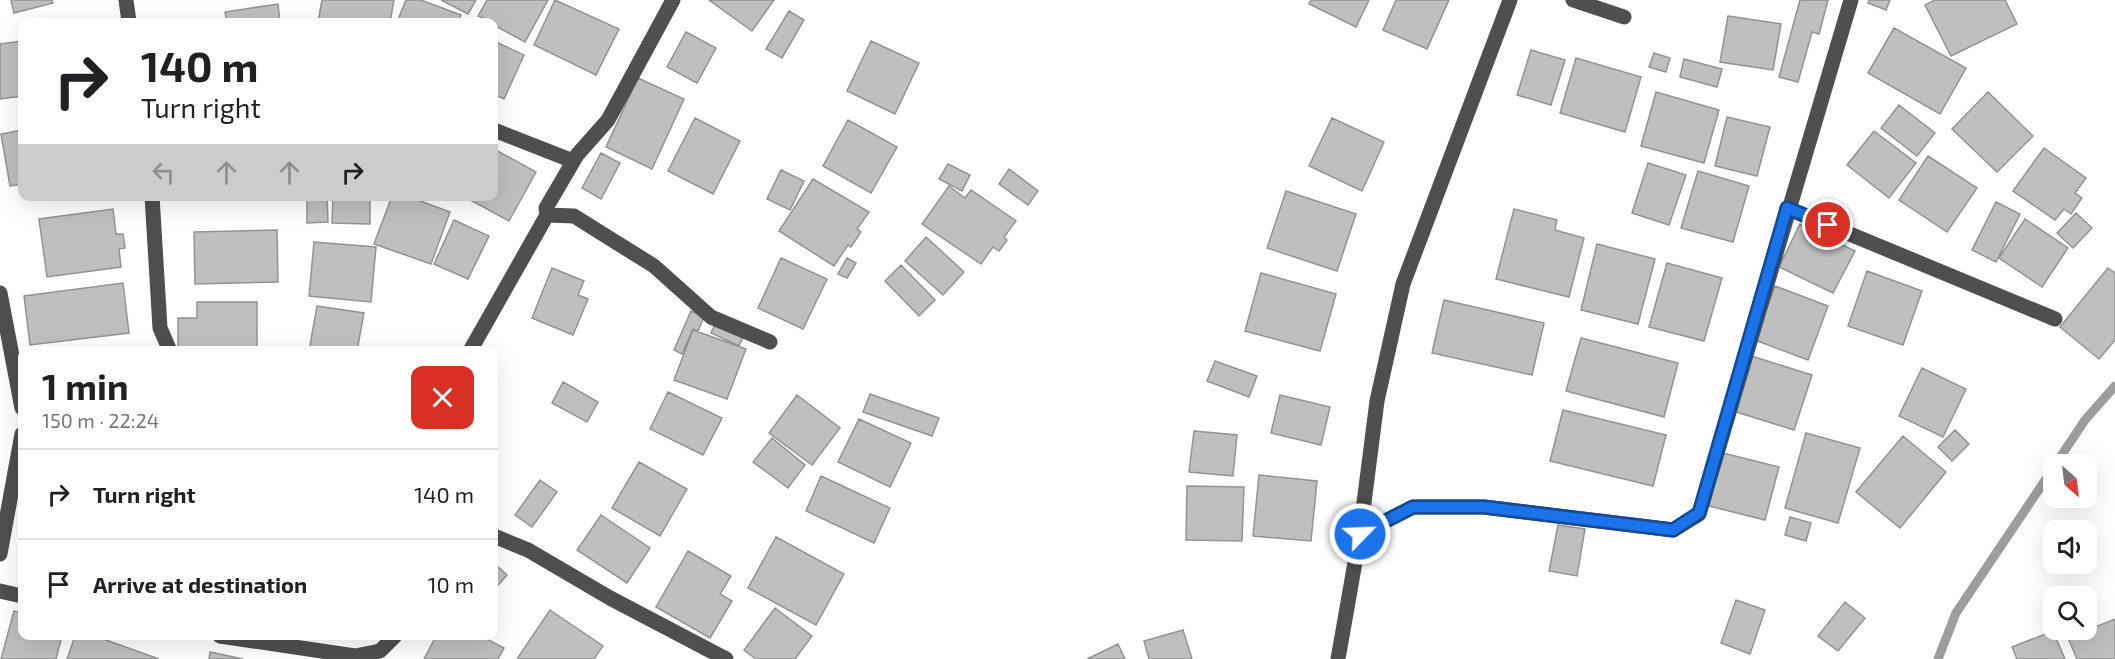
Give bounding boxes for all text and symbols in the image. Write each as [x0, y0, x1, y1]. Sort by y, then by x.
text: 140 m [141, 40, 258, 90]
icon: right [42, 42, 120, 120]
text: Turn right [141, 91, 261, 123]
icon: left [147, 156, 180, 189]
icon: ahead [210, 156, 243, 189]
icon: ahead [273, 156, 306, 189]
icon: right [336, 156, 369, 189]
pin [1802, 199, 1853, 250]
icon: arrive [1811, 208, 1844, 241]
text: 1 min [42, 364, 129, 407]
button: close [411, 366, 474, 429]
text: 150 m · 22:24 [42, 408, 159, 432]
north arrow [2043, 454, 2097, 508]
map controls [2043, 454, 2097, 640]
icon: right [42, 478, 75, 511]
text: Turn right [93, 481, 195, 507]
text: 140 m [414, 481, 474, 507]
position arrow [1328, 502, 1392, 566]
button: sound [2043, 520, 2097, 574]
icon: arrive [42, 568, 75, 601]
text: Arrive at destination [93, 571, 307, 597]
text: 10 m [428, 571, 474, 597]
button: search [2043, 586, 2097, 640]

